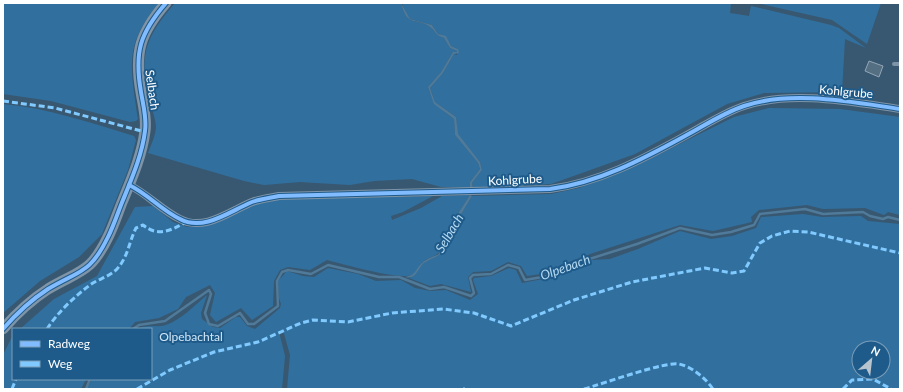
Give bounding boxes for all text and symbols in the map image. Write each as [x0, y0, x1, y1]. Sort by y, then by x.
street label: Selbach [142, 69, 163, 111]
street label: Kohlgrube [818, 82, 874, 101]
street label: Kohlgrube [488, 171, 542, 188]
water label: Selbach [432, 211, 466, 255]
water label: Olpebach [538, 251, 592, 283]
legend [12, 328, 152, 380]
park label: Olpebachtal [159, 329, 223, 344]
text: Radweg [48, 336, 90, 351]
north arrow [851, 340, 891, 380]
text: N [869, 343, 883, 358]
text: Weg [48, 356, 72, 371]

